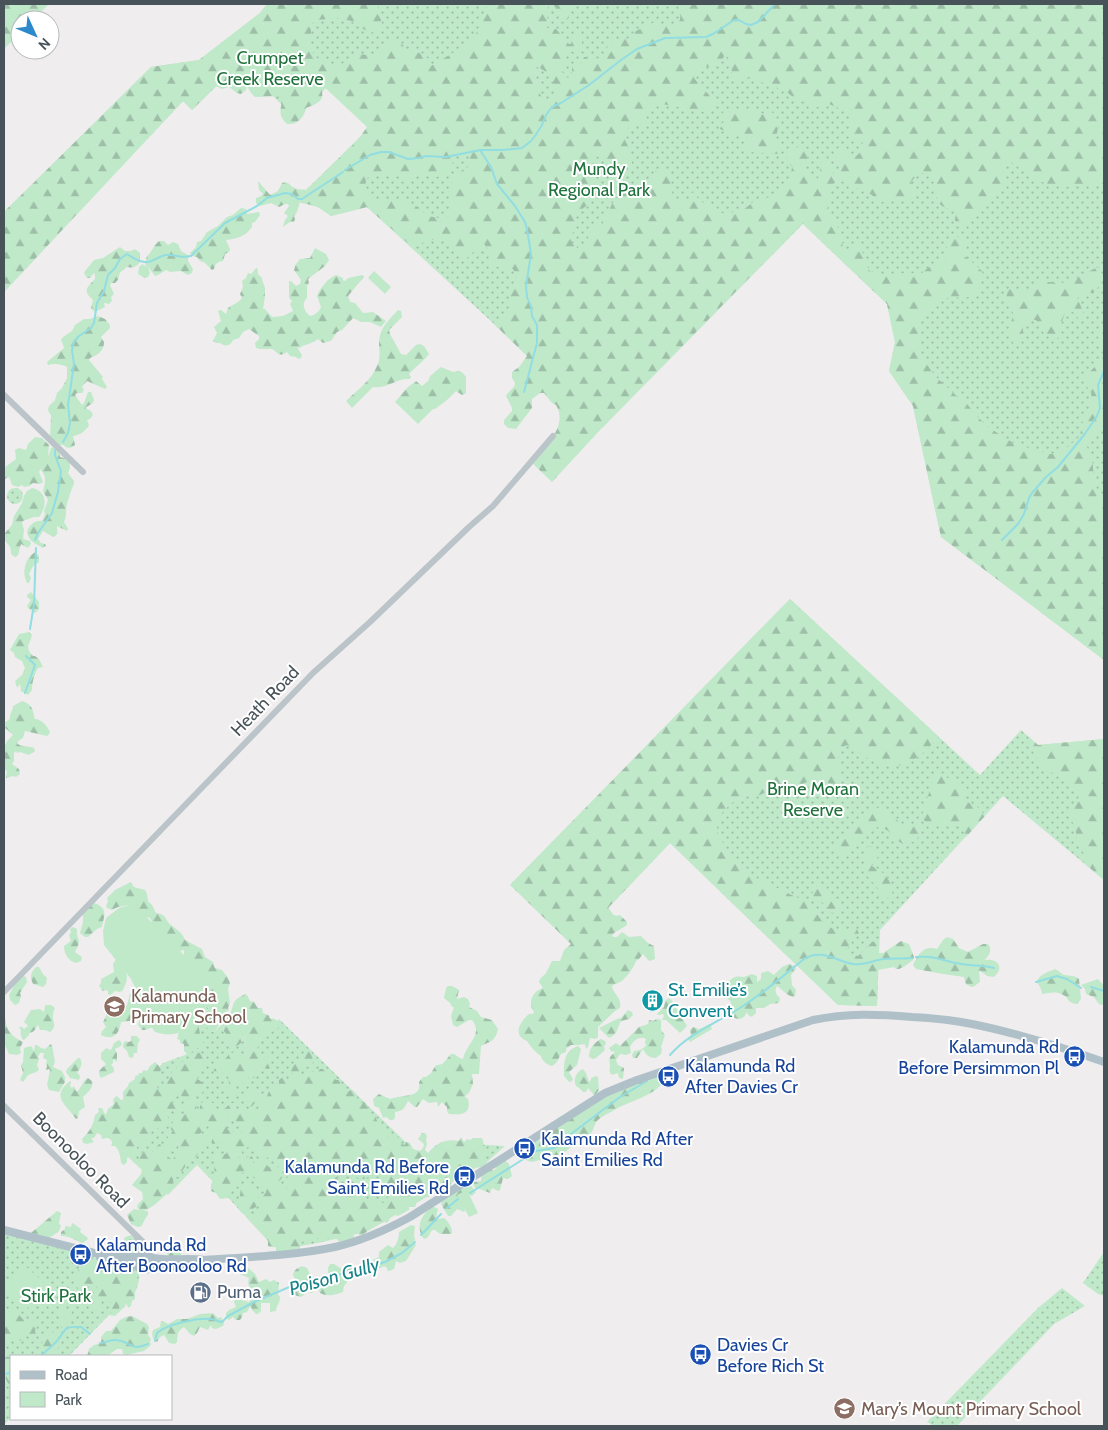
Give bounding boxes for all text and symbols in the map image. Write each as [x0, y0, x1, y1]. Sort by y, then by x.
north arrow [10, 10, 60, 60]
text: N [34, 34, 54, 54]
park label: Crumpet Creek Reserve [217, 47, 323, 90]
park label: Mundy Regional Park [548, 158, 651, 201]
street label: Heath Road [226, 661, 304, 741]
park label: Brine Moran Reserve [767, 778, 859, 821]
place label: St. Emilie’s Convent [668, 979, 747, 1022]
place label: Kalamunda Primary School [131, 985, 247, 1028]
building icon: St. Emilie’s Convent [640, 988, 664, 1012]
school or university icon: Kalamunda Primary School [103, 994, 127, 1018]
place label: Kalamunda Rd Before Persimmon Pl [898, 1036, 1060, 1079]
bus stop icon: Kalamunda Rd Before Persimmon Pl [1063, 1045, 1087, 1069]
place label: Kalamunda Rd After Davies Cr [685, 1055, 798, 1098]
bus stop icon: Kalamunda Rd After Davies Cr [657, 1064, 681, 1088]
street label: Boonooloo Road [28, 1107, 134, 1213]
place label: Kalamunda Rd After Saint Emilies Rd [541, 1128, 693, 1171]
bus stop icon: Kalamunda Rd After Saint Emilies Rd [513, 1137, 537, 1161]
place label: Kalamunda Rd Before Saint Emilies Rd [284, 1156, 449, 1199]
bus stop icon: Kalamunda Rd Before Saint Emilies Rd [453, 1165, 477, 1189]
place label: Kalamunda Rd After Boonooloo Rd [96, 1234, 247, 1277]
bus stop icon: Kalamunda Rd After Boonooloo Rd [68, 1243, 92, 1267]
water label: Poison Gully [286, 1252, 383, 1300]
fuel station icon: Puma [189, 1280, 213, 1304]
place label: Puma [217, 1281, 261, 1303]
park label: Stirk Park [21, 1285, 92, 1307]
place label: Davies Cr Before Rich St [717, 1334, 824, 1377]
bus stop icon: Davies Cr Before Rich St [689, 1343, 713, 1367]
legend [10, 1355, 172, 1420]
text: Road [55, 1366, 88, 1384]
text: Park [55, 1391, 82, 1409]
school or university icon: Mary’s Mount Primary School [833, 1397, 857, 1421]
place label: Mary’s Mount Primary School [861, 1398, 1082, 1420]

